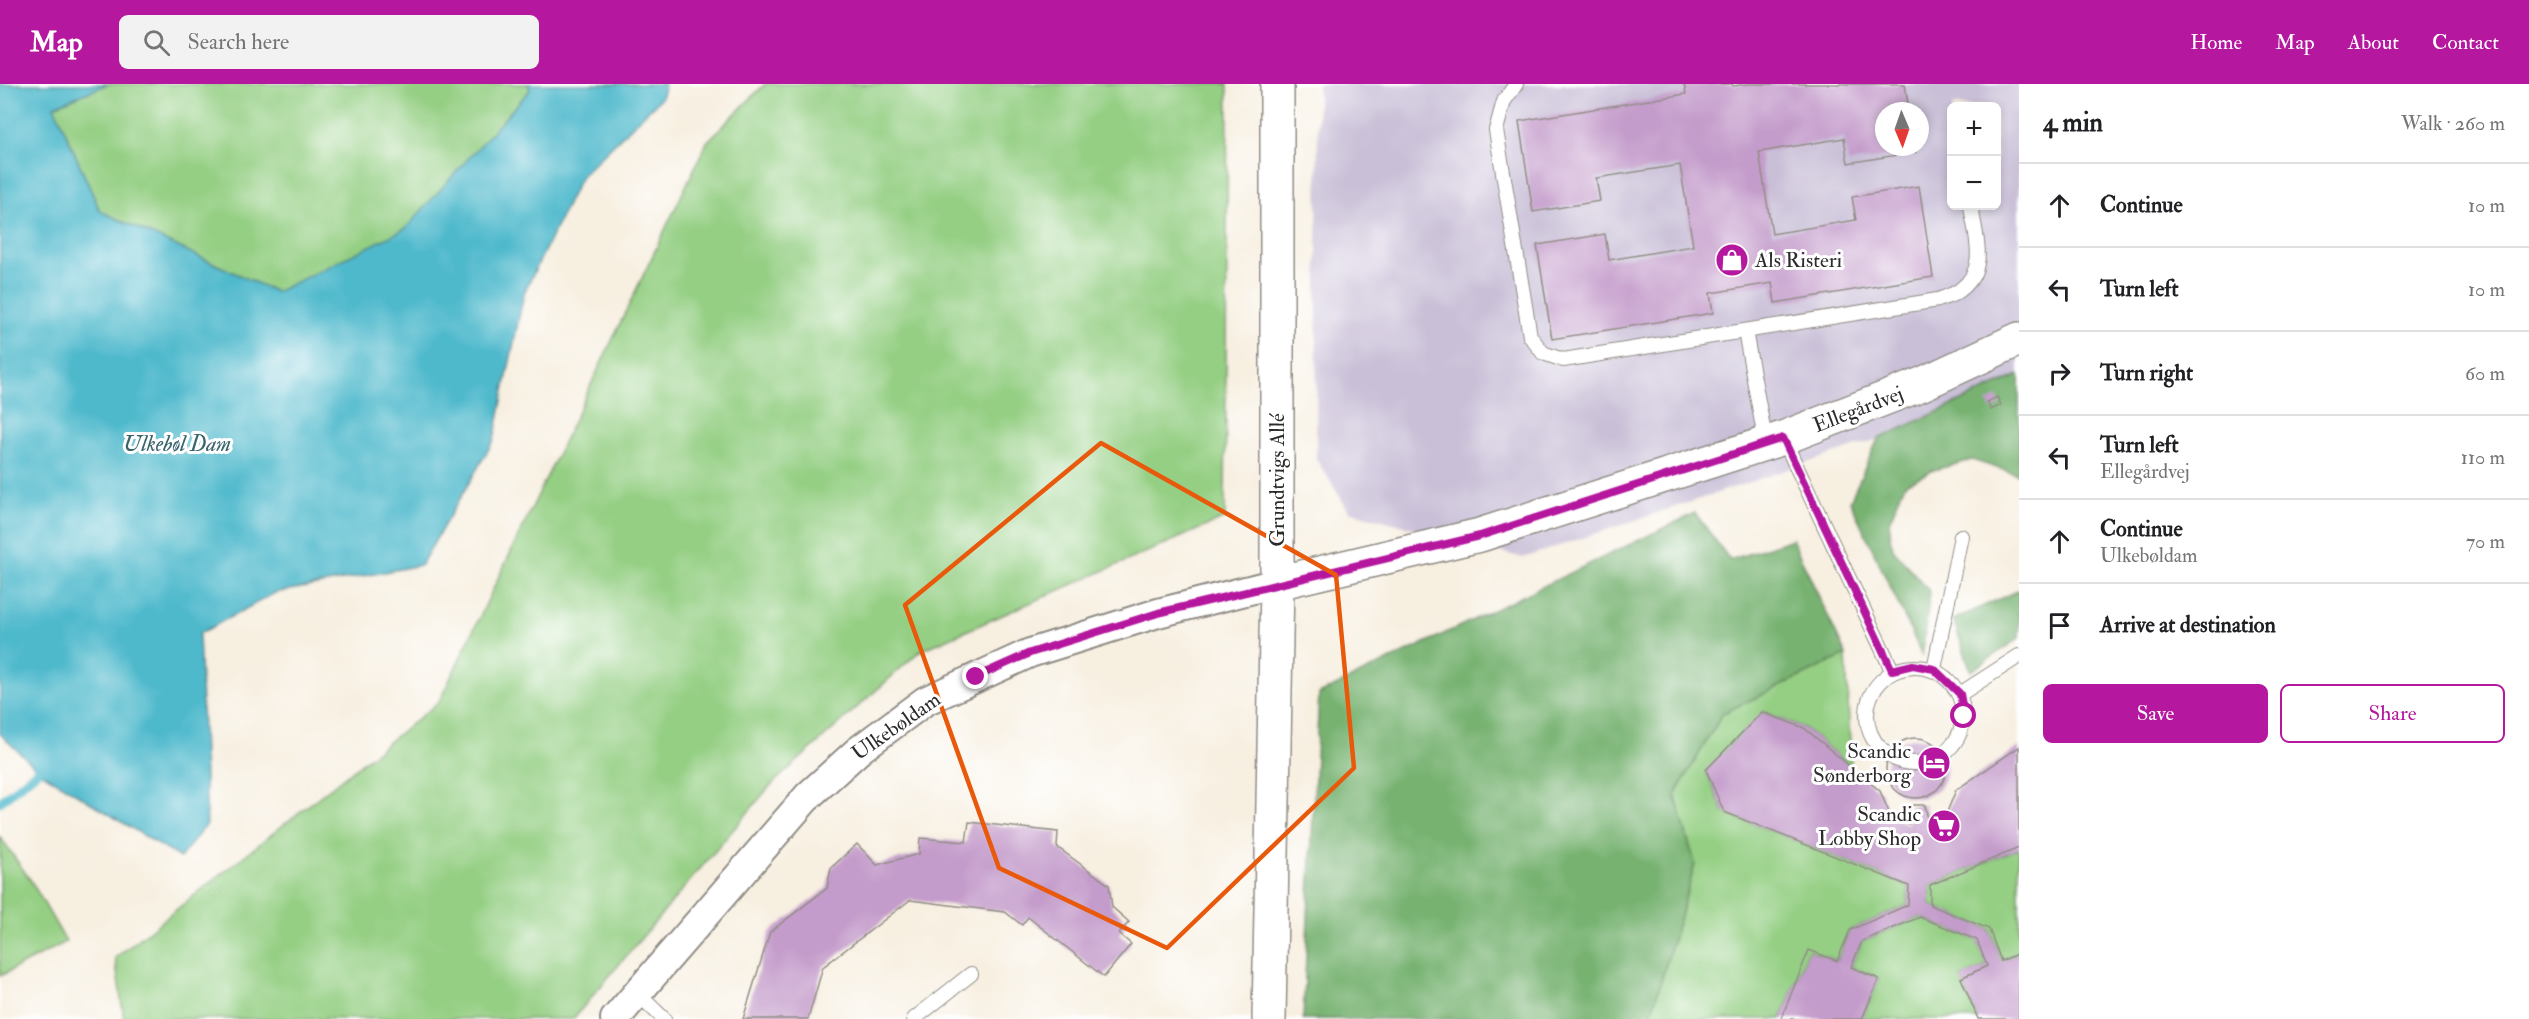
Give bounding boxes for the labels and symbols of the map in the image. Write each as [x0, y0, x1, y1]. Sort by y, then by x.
north arrow [1875, 102, 1929, 156]
shop icon: Als Risteri [1714, 242, 1750, 278]
place label: Als Risteri [1754, 247, 1843, 274]
street label: Ellegårdvej [1809, 380, 1907, 439]
street label: Grundtvigs Allé [1264, 413, 1291, 547]
water label: Ulkebøl Dam [123, 430, 231, 458]
route end [962, 663, 988, 689]
street label: Ulkebøldam [847, 686, 946, 767]
route start [1950, 702, 1976, 728]
place label: Scandic Sønderborg [1813, 738, 1912, 789]
hotel icon: Scandic Sønderborg [1916, 745, 1952, 781]
place label: Scandic Lobby Shop [1818, 801, 1922, 852]
supermarket icon: Scandic Lobby Shop [1926, 808, 1962, 844]

